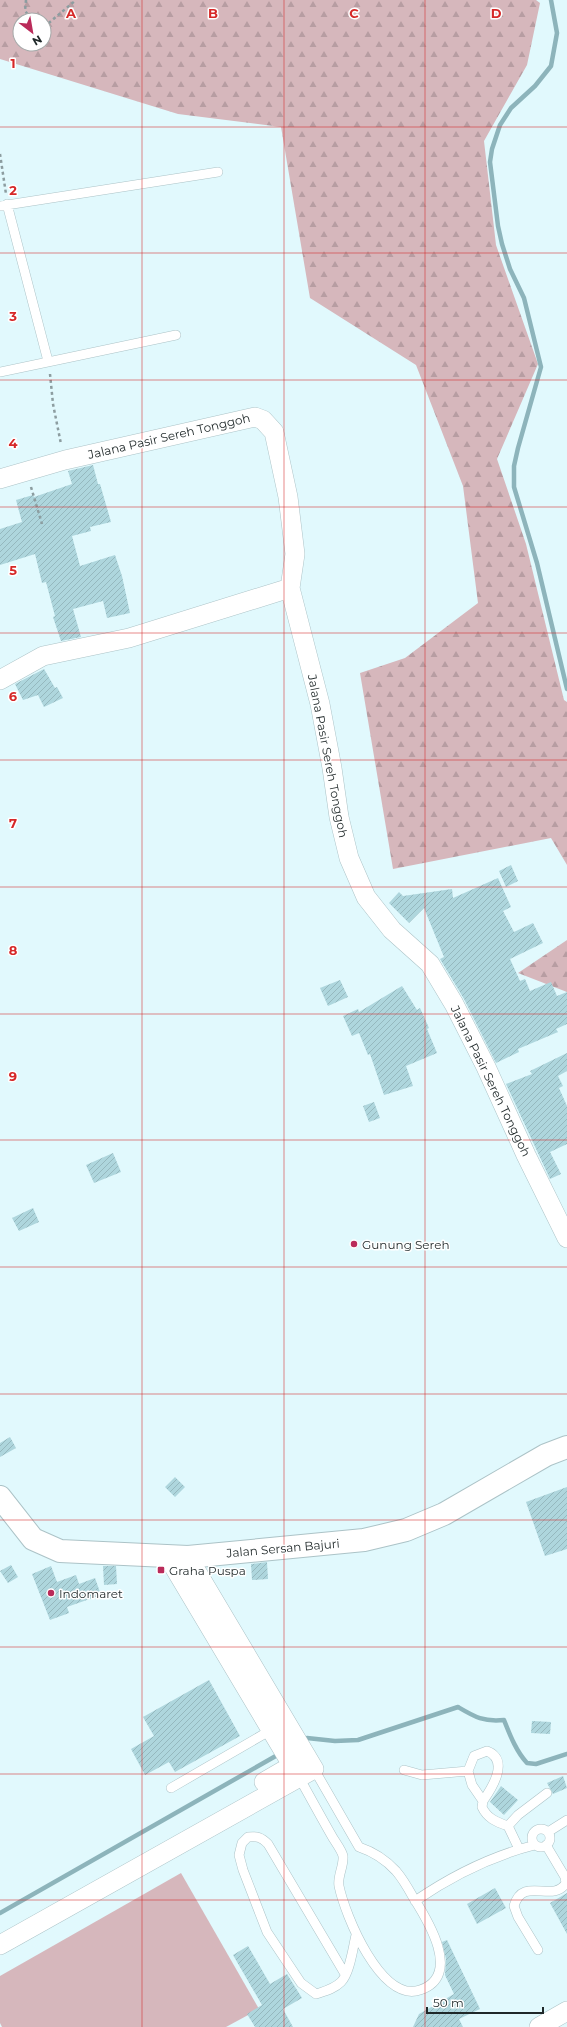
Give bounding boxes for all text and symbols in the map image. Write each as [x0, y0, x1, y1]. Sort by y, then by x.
text: A [65, 5, 77, 21]
text: B [208, 5, 218, 21]
text: C [349, 5, 359, 21]
text: D [491, 5, 502, 21]
north arrow [12, 12, 52, 52]
text: N [30, 32, 45, 49]
text: 1 [10, 55, 16, 71]
text: 2 [9, 182, 17, 198]
text: 3 [8, 308, 17, 324]
street label: Jalana Pasir Sereh Tonggoh [85, 410, 252, 462]
text: 4 [9, 435, 18, 451]
text: 5 [9, 562, 17, 578]
street label: Jalana Pasir Sereh Tonggoh [305, 672, 351, 839]
text: 6 [9, 688, 18, 704]
text: 7 [9, 815, 17, 831]
text: 8 [9, 942, 18, 958]
street label: Jalana Pasir Sereh Tonggoh [447, 1002, 534, 1159]
text: 9 [9, 1068, 17, 1084]
place label: Gunung Sereh [362, 1237, 450, 1252]
marker: Gunung Sereh [349, 1239, 359, 1249]
street label: Jalan Sersan Bajuri [225, 1536, 340, 1561]
place label: Graha Puspa [169, 1563, 246, 1578]
marker: Graha Puspa [156, 1565, 166, 1575]
place label: Indomaret [59, 1586, 123, 1601]
marker: Indomaret [46, 1588, 56, 1598]
scale bar [427, 1989, 543, 2015]
text: 50 m [433, 1995, 464, 2010]

